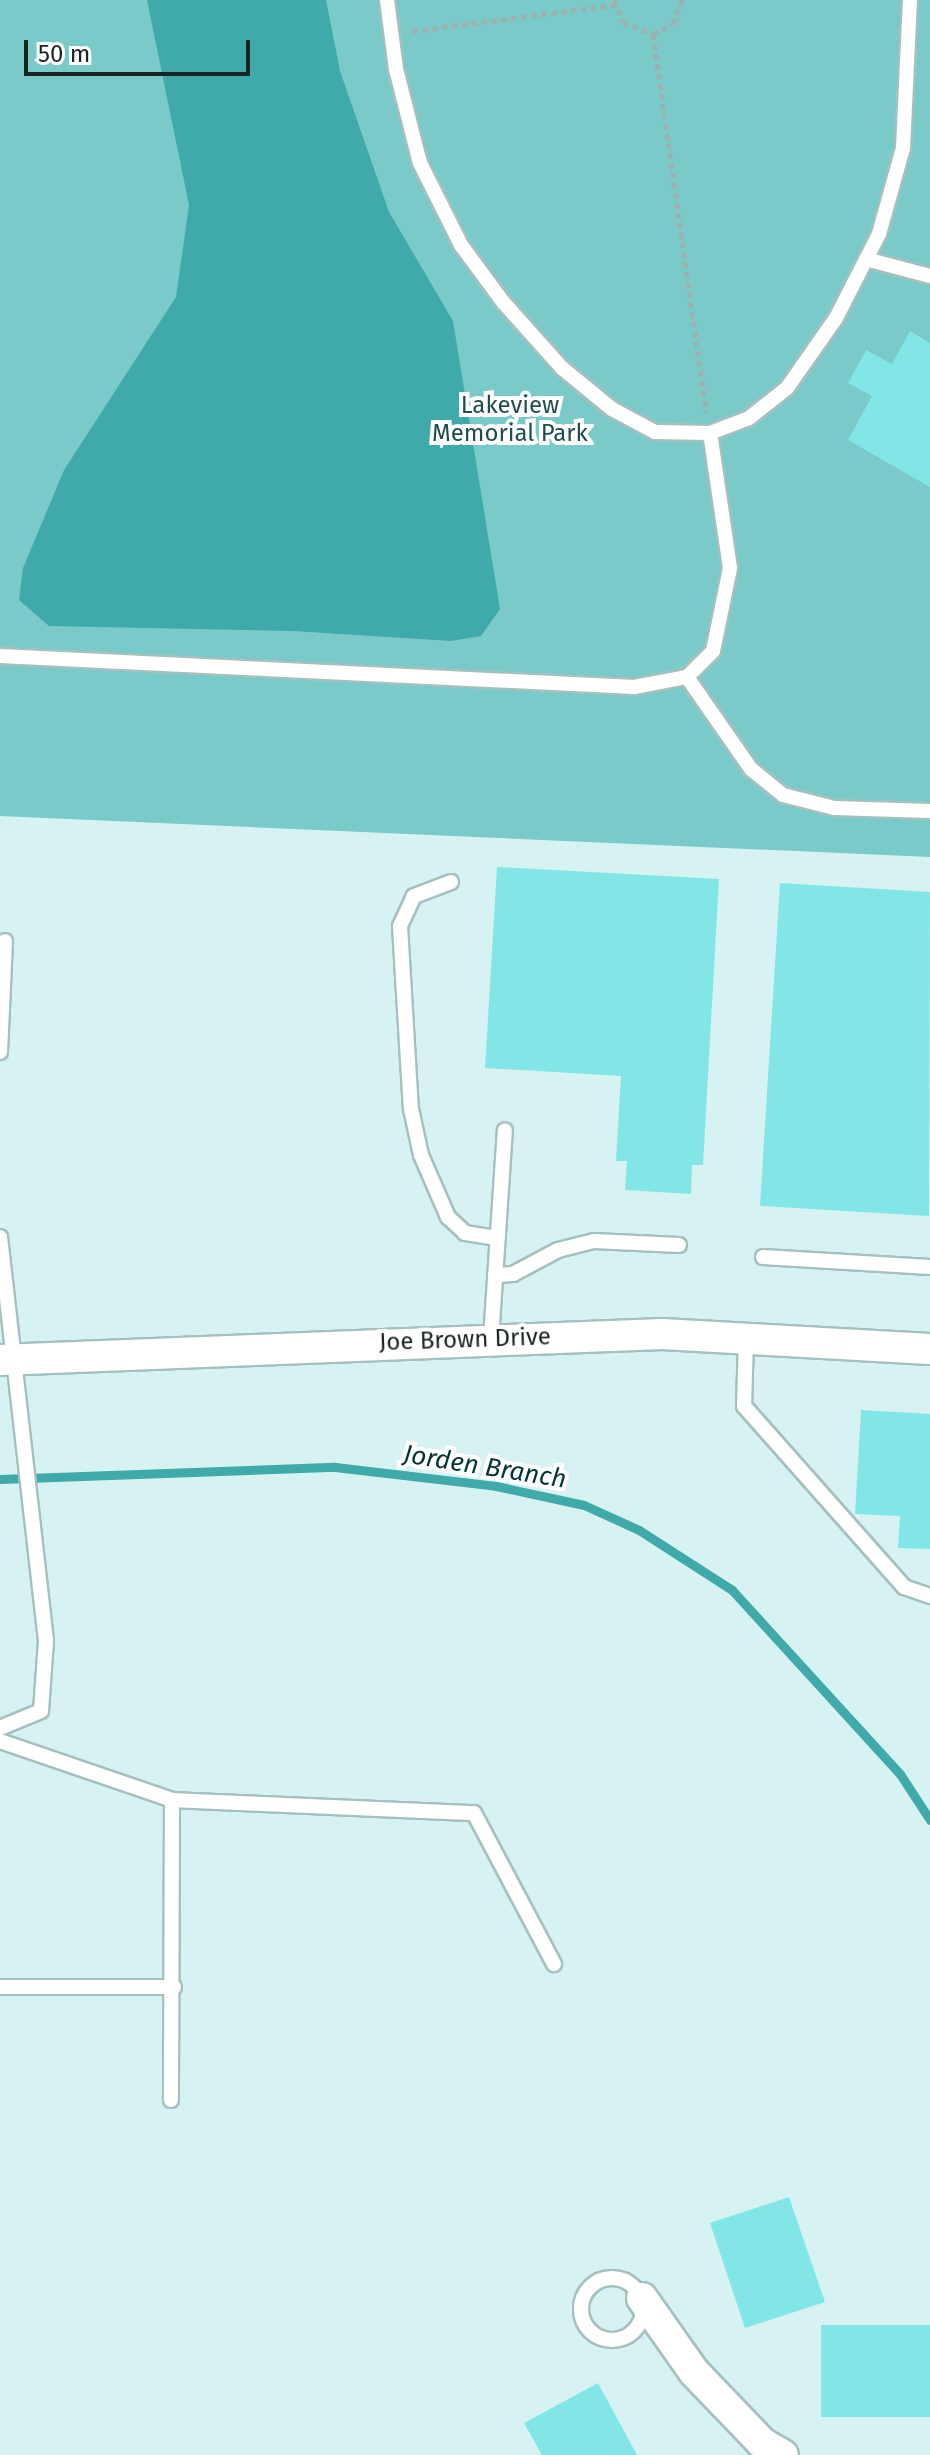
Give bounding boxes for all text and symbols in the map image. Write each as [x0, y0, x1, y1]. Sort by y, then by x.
scale bar [28, 24, 254, 74]
text: 50 m [38, 40, 90, 68]
park label: Lakeview Memorial Park [432, 392, 588, 448]
street label: Joe Brown Drive [379, 1323, 551, 1357]
water label: Jorden Branch [401, 1439, 569, 1495]

